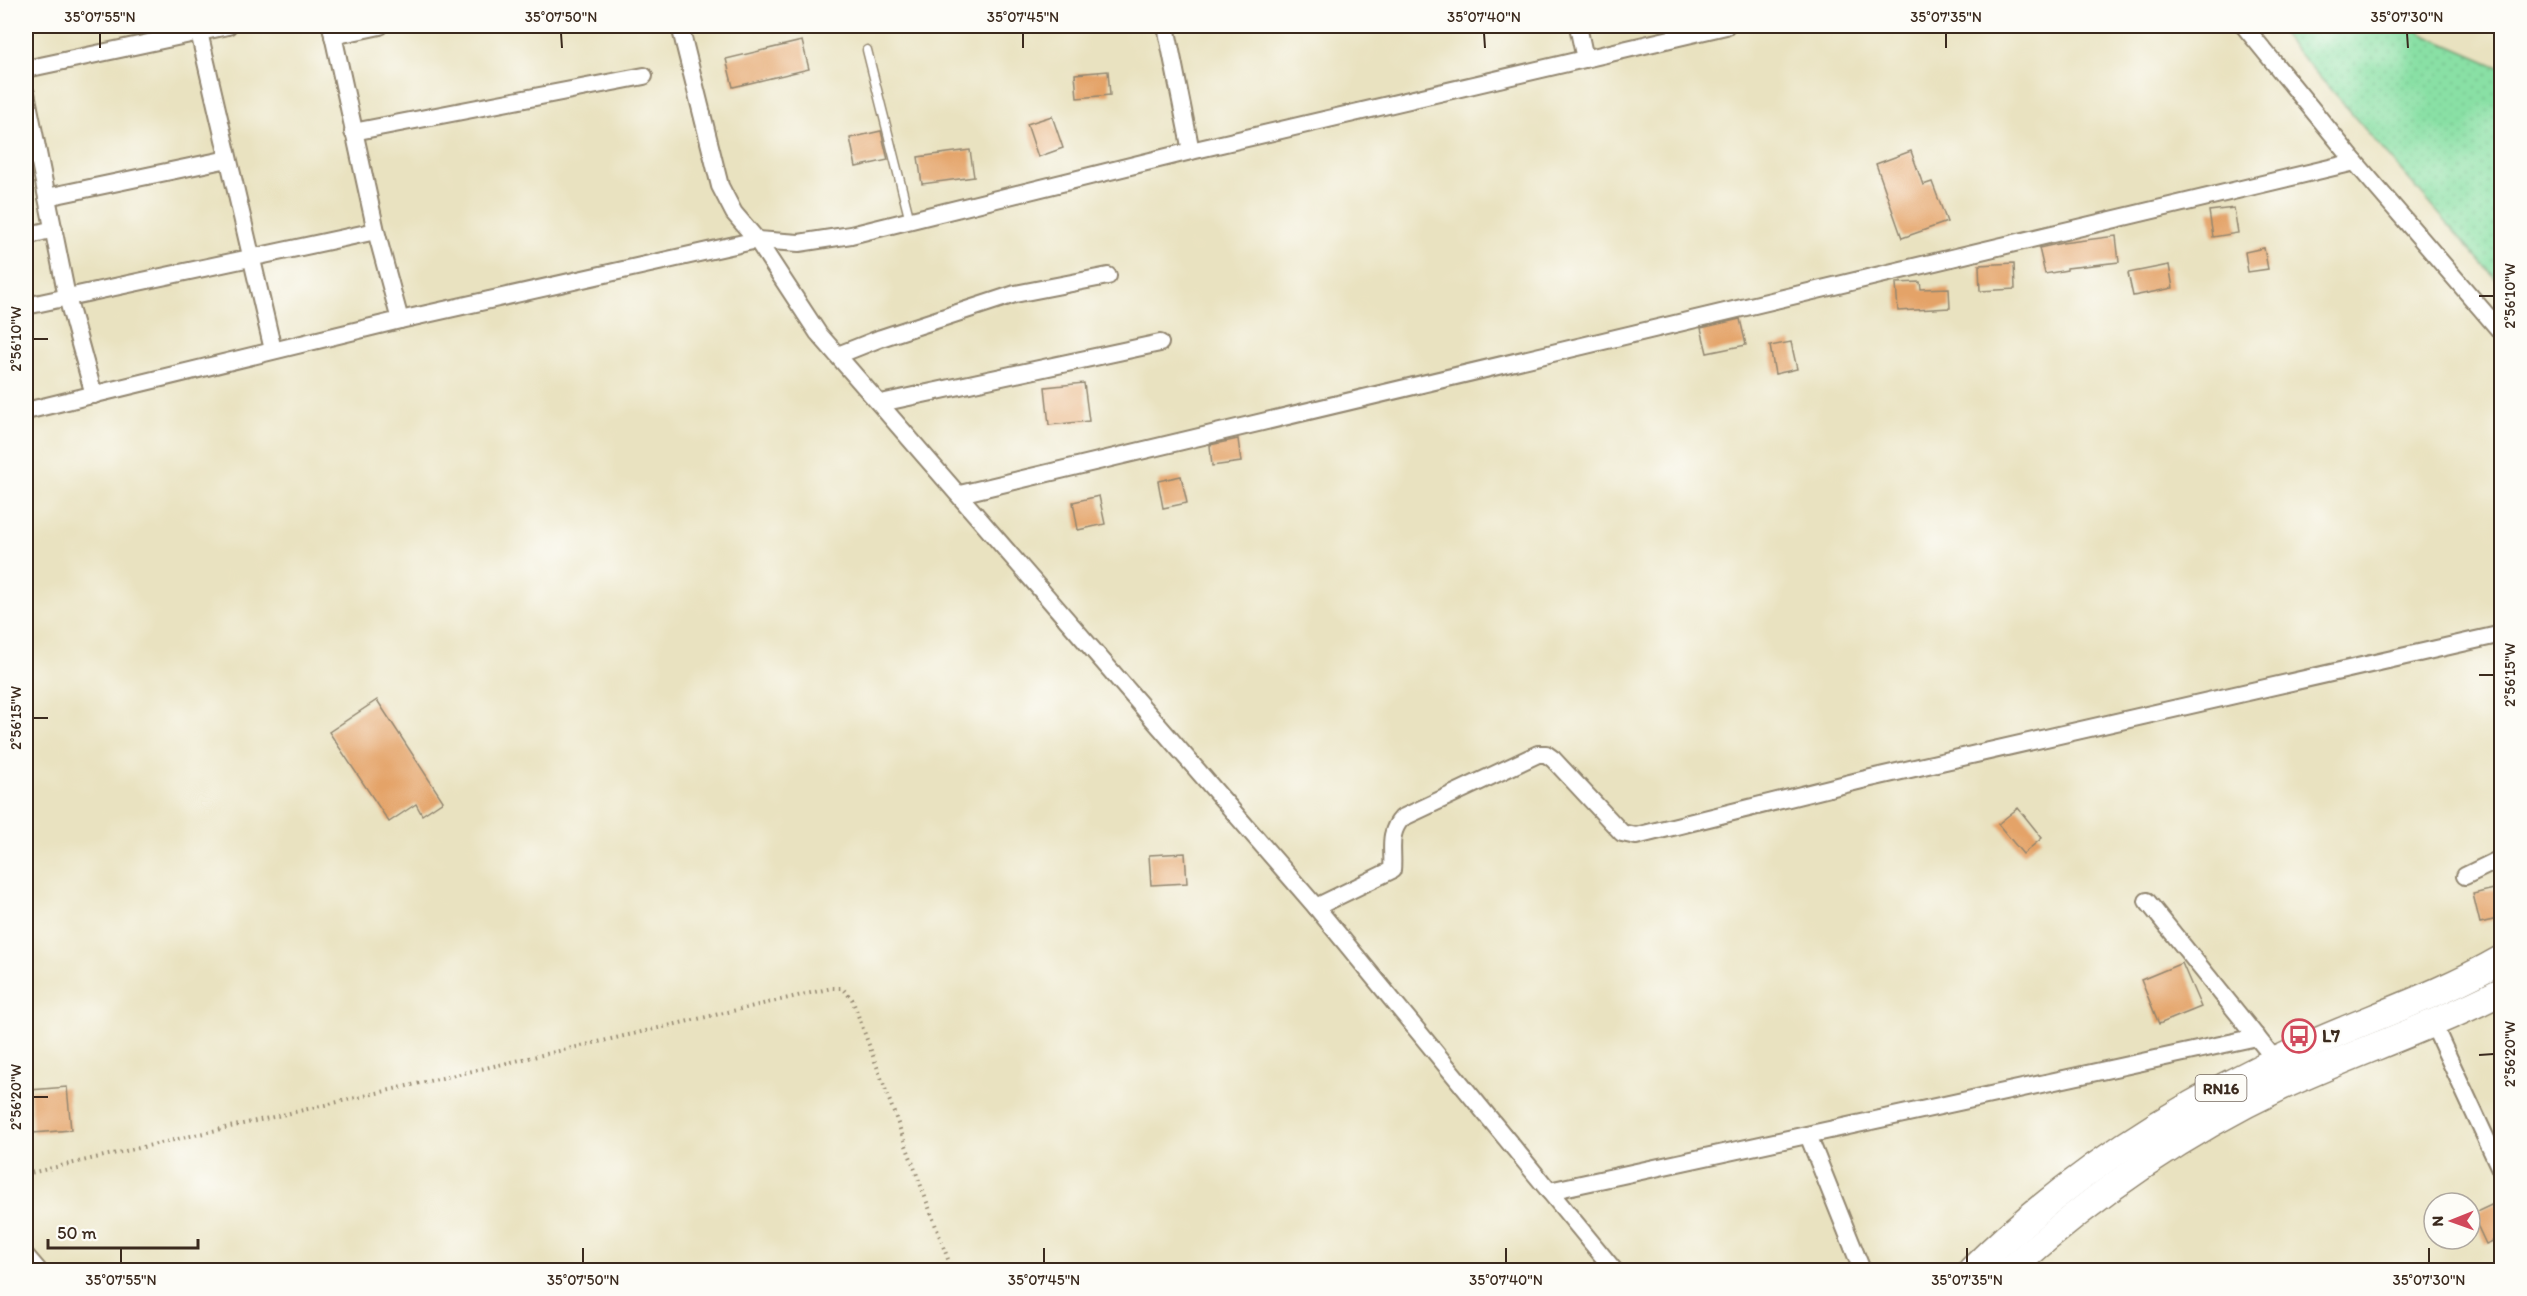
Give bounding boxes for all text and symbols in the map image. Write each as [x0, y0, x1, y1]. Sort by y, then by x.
text: 35°07'55"N [64, 8, 136, 26]
text: 35°07'50"N [525, 8, 597, 26]
text: 35°07'45"N [987, 8, 1059, 26]
text: 35°07'40"N [1447, 8, 1521, 26]
text: 35°07'35"N [1910, 8, 1982, 26]
text: 35°07'30"N [2371, 8, 2443, 26]
text: 2°56'10"W [2501, 263, 2519, 329]
text: 2°56'10"W [7, 306, 25, 372]
text: 2°56'15"W [2501, 643, 2519, 707]
text: 2°56'15"W [7, 686, 25, 750]
bus stop icon: L7 [2281, 1018, 2317, 1054]
text: 2°56'20"W [2501, 1021, 2519, 1087]
place label: L7 [2322, 1025, 2340, 1047]
text: 2°56'20"W [7, 1064, 25, 1130]
road number: RN16 [2196, 1075, 2246, 1101]
north arrow [2422, 1191, 2482, 1251]
scale bar [48, 1212, 198, 1250]
text: N [2428, 1216, 2447, 1227]
text: 50 m [57, 1222, 97, 1244]
text: 35°07'55"N [85, 1271, 157, 1289]
text: 35°07'50"N [547, 1271, 619, 1289]
text: 35°07'45"N [1008, 1271, 1080, 1289]
text: 35°07'40"N [1469, 1271, 1543, 1289]
text: 35°07'35"N [1931, 1271, 2003, 1289]
text: 35°07'30"N [2393, 1271, 2465, 1289]

